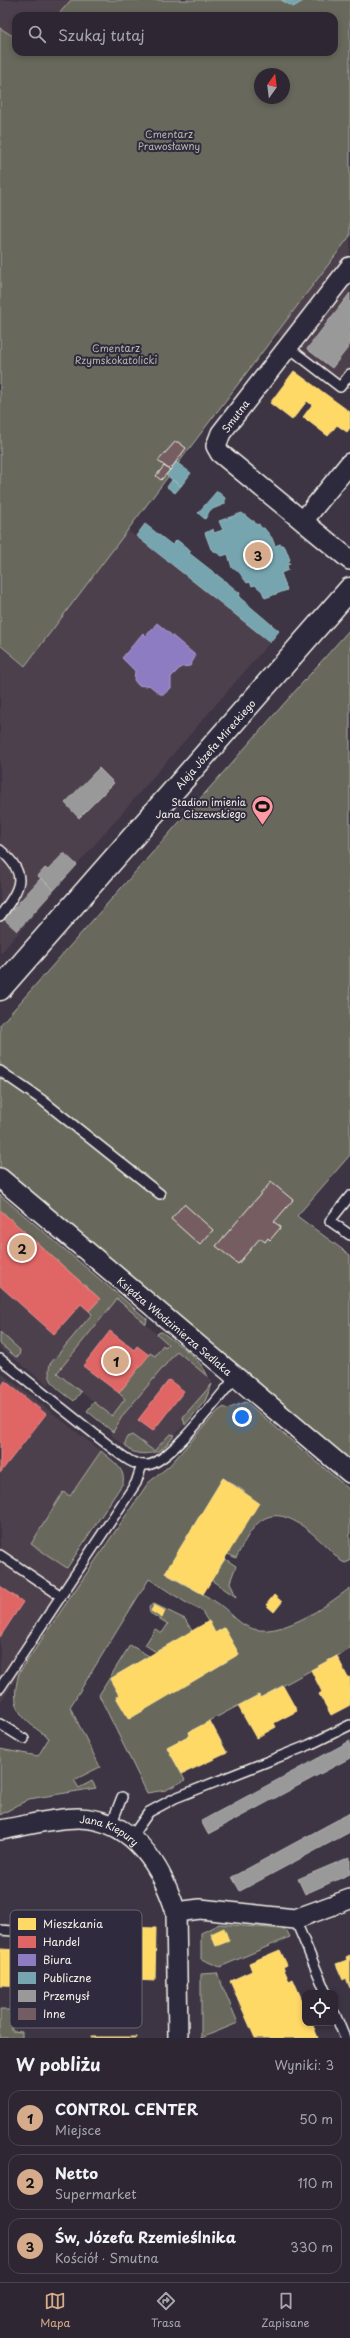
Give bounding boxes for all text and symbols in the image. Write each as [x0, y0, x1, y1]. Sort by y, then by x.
search box [12, 12, 338, 56]
icon: search [26, 23, 48, 45]
text: Szukaj tutaj [58, 23, 145, 46]
north arrow [254, 68, 290, 104]
park label: Cmentarz Prawosławny [138, 126, 200, 154]
park label: Cmentarz Rzymskokatolicki [75, 340, 157, 368]
street label: Smutna [218, 396, 253, 436]
pin: 3 [245, 540, 271, 570]
street label: Aleja Józefa Mireckiego [171, 695, 258, 792]
place label: Stadion imienia Jana Ciszewskiego [156, 794, 247, 821]
sports icon: Stadion imienia Jana Ciszewskiego [249, 794, 275, 827]
pin: 2 [9, 1233, 35, 1263]
street label: Księdza Włodzimierza Sedlaka [114, 1273, 236, 1379]
pin: 1 [103, 1346, 129, 1376]
your location [232, 1407, 252, 1427]
street label: Jana Kiepury [79, 1811, 143, 1849]
legend [10, 1910, 142, 2028]
text: Mieszkania [43, 1915, 103, 1932]
text: Handel [43, 1933, 80, 1950]
text: Biura [43, 1951, 72, 1968]
text: Publiczne [43, 1969, 92, 1986]
text: Przemysł [43, 1987, 90, 2004]
map controls [302, 1990, 338, 2026]
button: locate [302, 1990, 338, 2026]
text: Inne [43, 2005, 66, 2022]
text: W pobliżu [16, 2051, 101, 2077]
text: Wyniki: 3 [274, 2055, 334, 2074]
text: CONTROL CENTER [55, 2097, 198, 2120]
text: 1 [27, 2109, 33, 2128]
text: 50 m [299, 2109, 333, 2128]
text: Miejsce [55, 2120, 101, 2139]
text: Netto [55, 2161, 98, 2184]
text: 2 [25, 2173, 35, 2192]
text: 110 m [298, 2173, 333, 2192]
text: Supermarket [55, 2184, 137, 2203]
text: Św, Józefa Rzemieślnika [55, 2225, 236, 2248]
text: 3 [26, 2237, 34, 2256]
text: 330 m [290, 2237, 333, 2256]
text: Kościół · Smutna [55, 2248, 159, 2267]
tab: Mapa [40, 2290, 70, 2331]
tab: Trasa [151, 2290, 181, 2331]
tab: Zapisane [261, 2290, 310, 2331]

